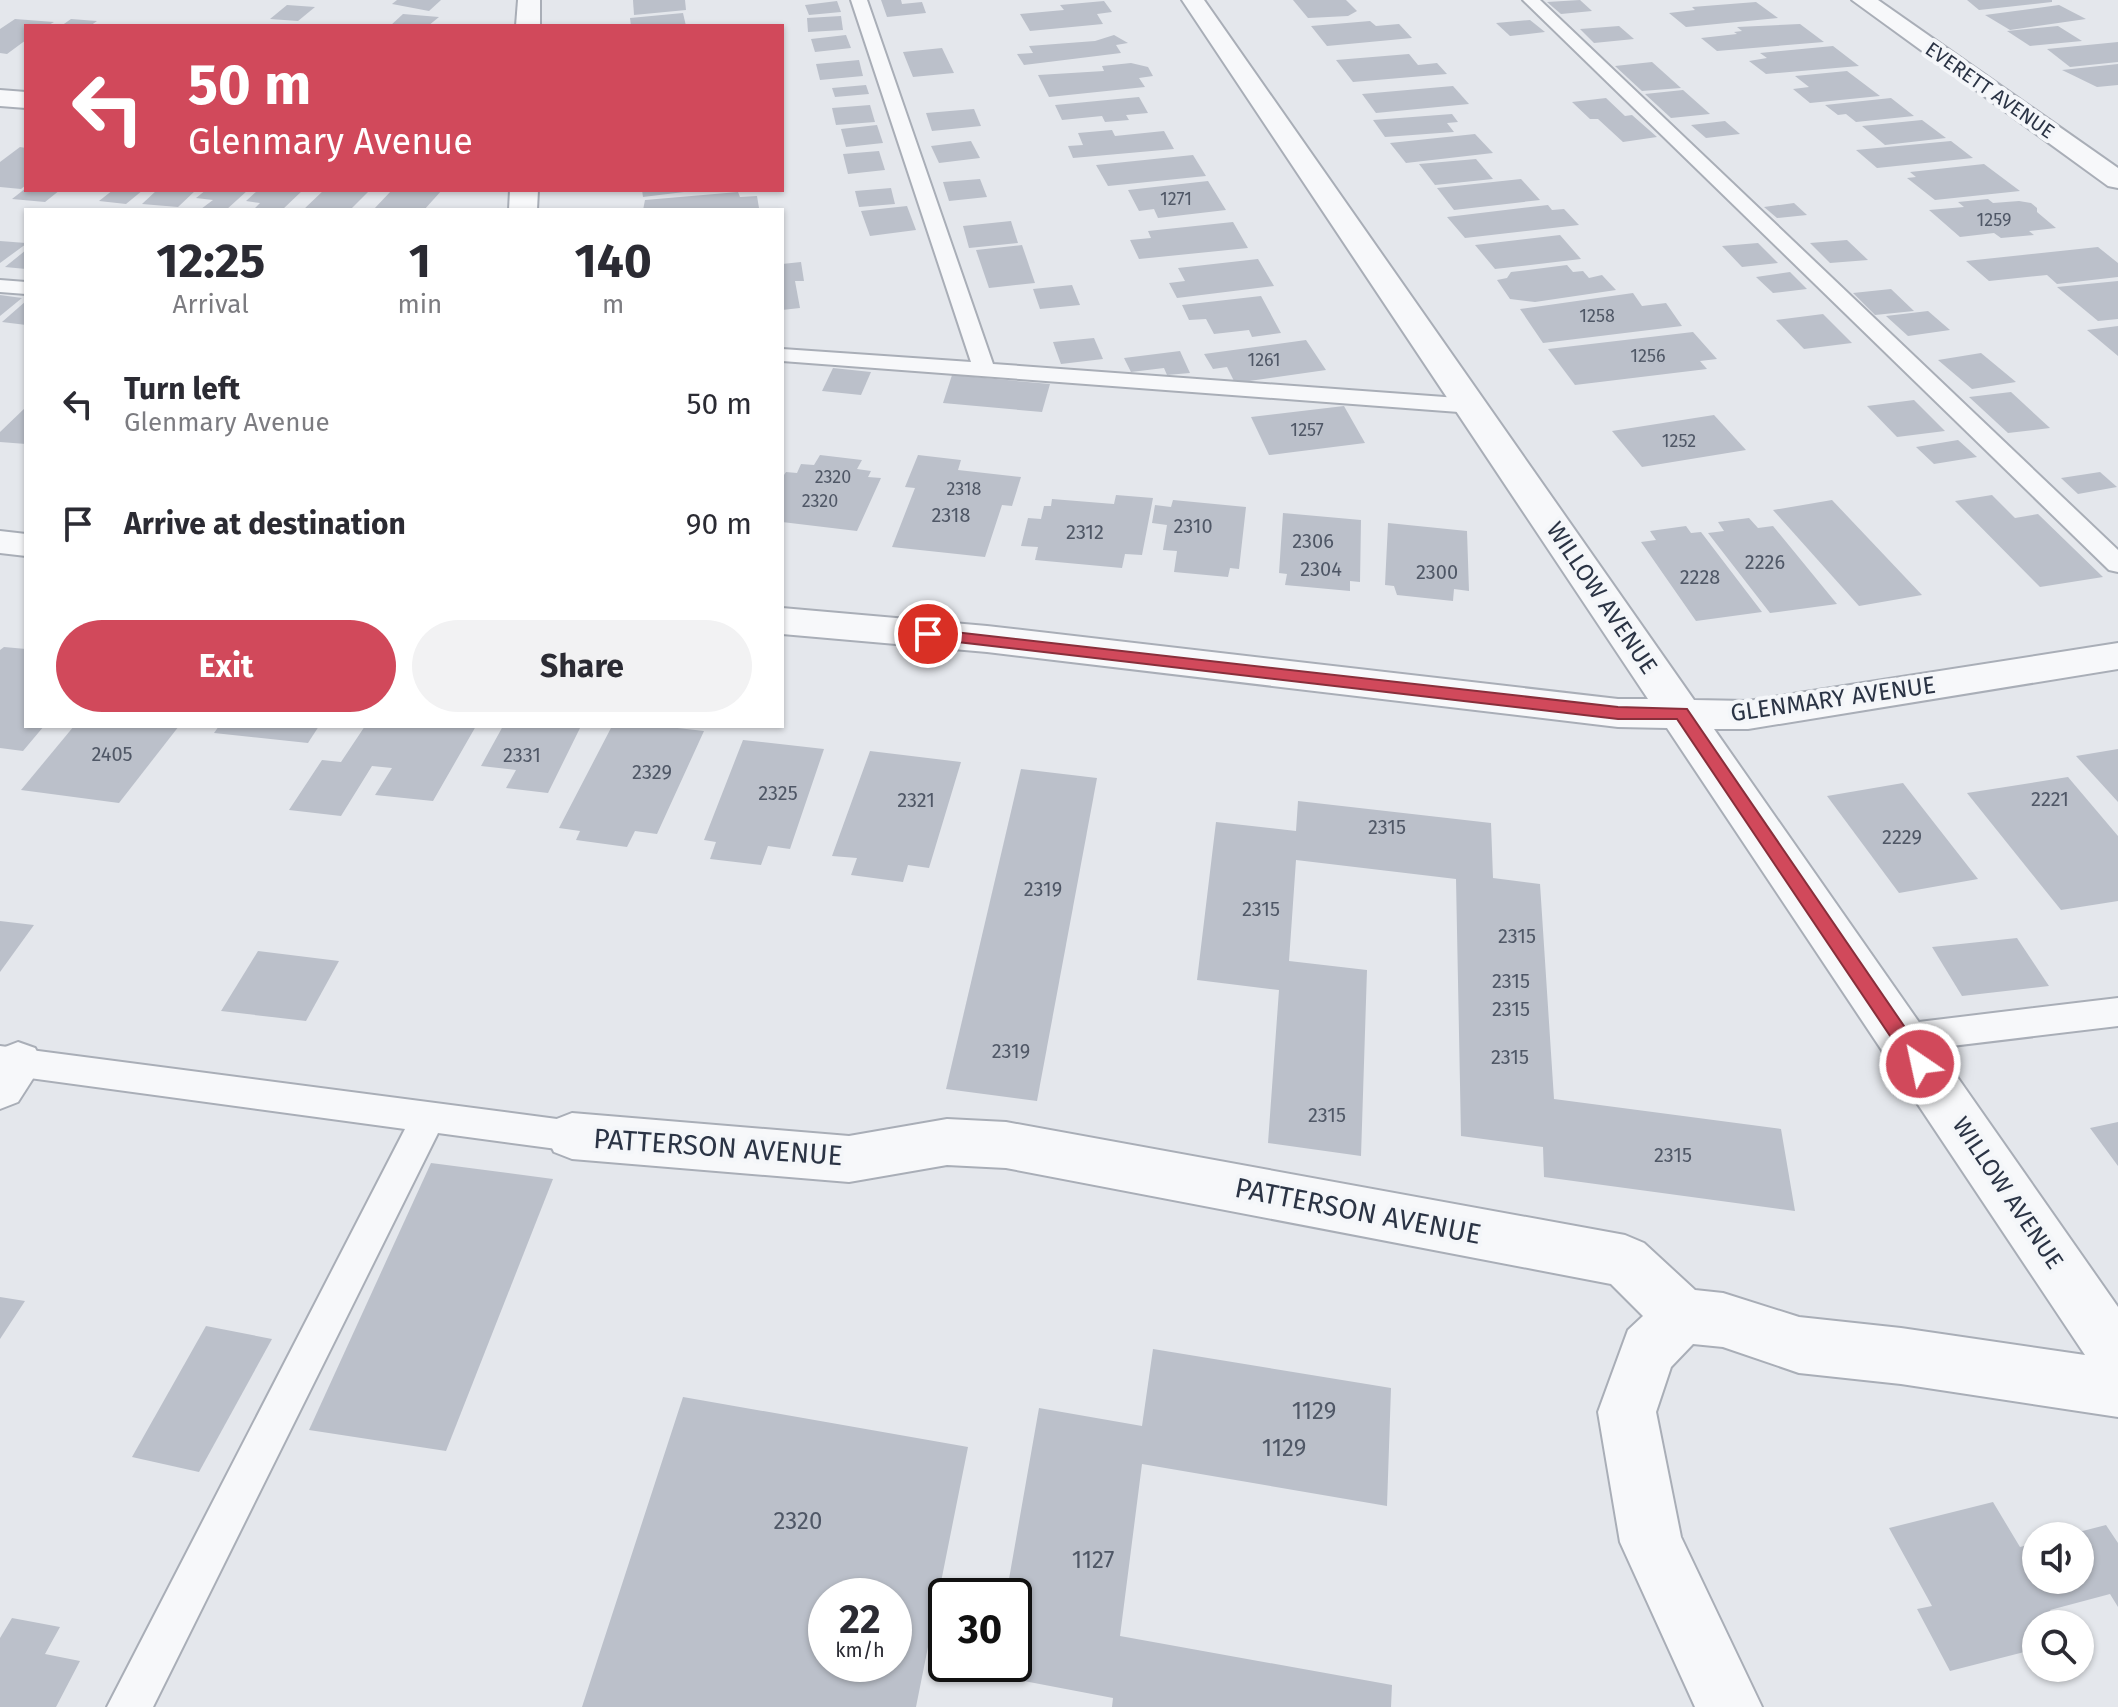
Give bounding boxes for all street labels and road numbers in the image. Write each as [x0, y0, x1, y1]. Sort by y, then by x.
street label: EVERETT AVENUE [1921, 37, 2059, 143]
street label: WILLOW AVENUE [1541, 517, 1663, 679]
street label: GLENMARY AVENUE [1729, 671, 1937, 727]
street label: WILLOW AVENUE [1947, 1112, 2069, 1274]
street label: PATTERSON AVENUE [592, 1122, 844, 1172]
street label: PATTERSON AVENUE [1232, 1171, 1484, 1251]

